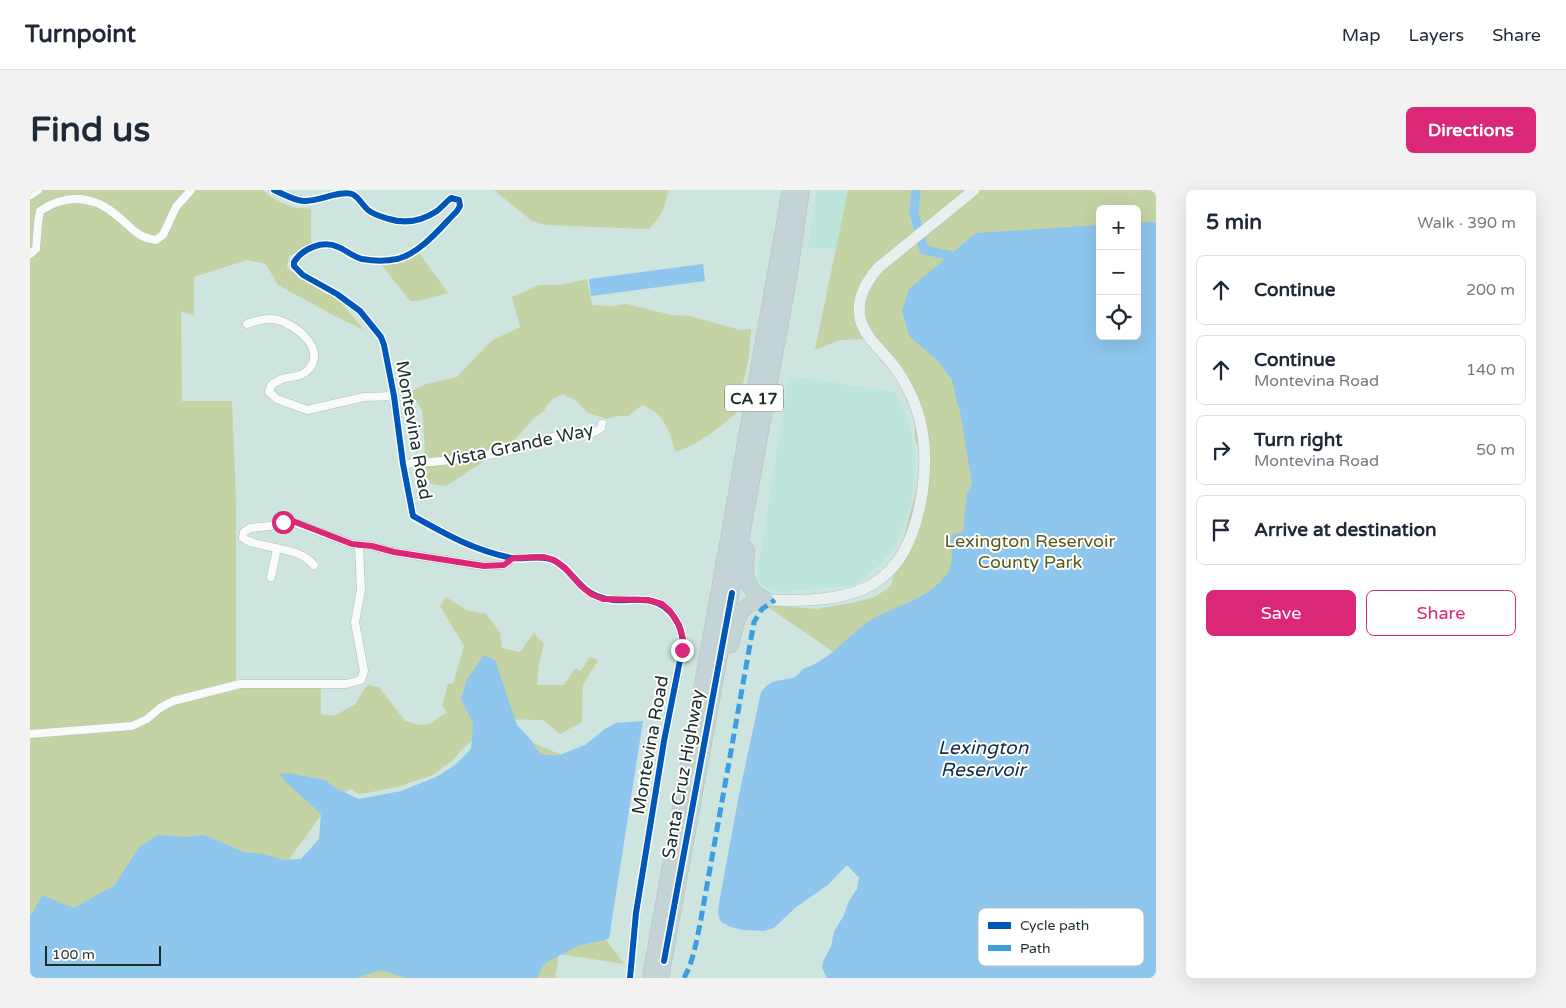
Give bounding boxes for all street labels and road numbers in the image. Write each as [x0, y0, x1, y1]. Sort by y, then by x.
street label: Montevina Road [391, 359, 437, 501]
road number: CA 17 [725, 384, 783, 412]
street label: Vista Grande Way [442, 418, 596, 472]
street label: Montevina Road [627, 674, 673, 816]
street label: Santa Cruz Highway [657, 687, 709, 860]

